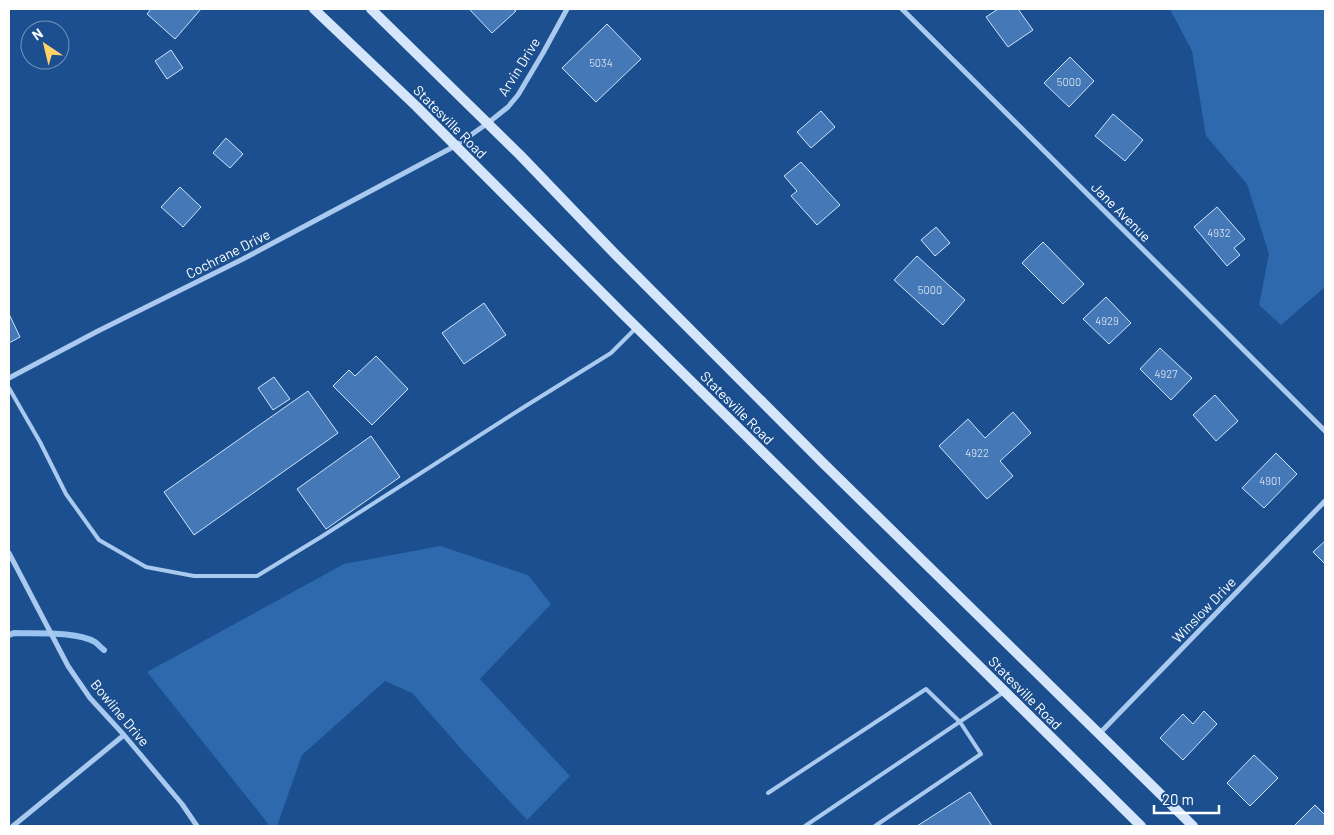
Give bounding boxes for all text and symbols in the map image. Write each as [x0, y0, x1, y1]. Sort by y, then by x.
north arrow [20, 20, 70, 70]
text: N [29, 24, 46, 44]
street label: Arvin Drive [494, 34, 543, 99]
house number: 5034 [589, 56, 613, 69]
house number: 5000 [1057, 75, 1081, 88]
street label: Statesville Road [410, 81, 491, 162]
street label: Jane Avenue [1088, 178, 1155, 245]
street label: Cochrane Drive [183, 225, 273, 282]
house number: 4932 [1207, 226, 1231, 239]
house number: 5000 [918, 283, 942, 296]
house number: 4929 [1095, 314, 1119, 327]
street label: Statesville Road [697, 367, 778, 448]
house number: 4927 [1155, 367, 1177, 380]
house number: 4922 [965, 446, 989, 459]
house number: 4901 [1259, 474, 1281, 487]
street label: Winslow Drive [1168, 573, 1239, 646]
street label: Statesville Road [985, 652, 1066, 733]
street label: Bowline Drive [88, 676, 153, 750]
scale bar [1154, 782, 1219, 814]
text: 20 m [1162, 790, 1194, 808]

